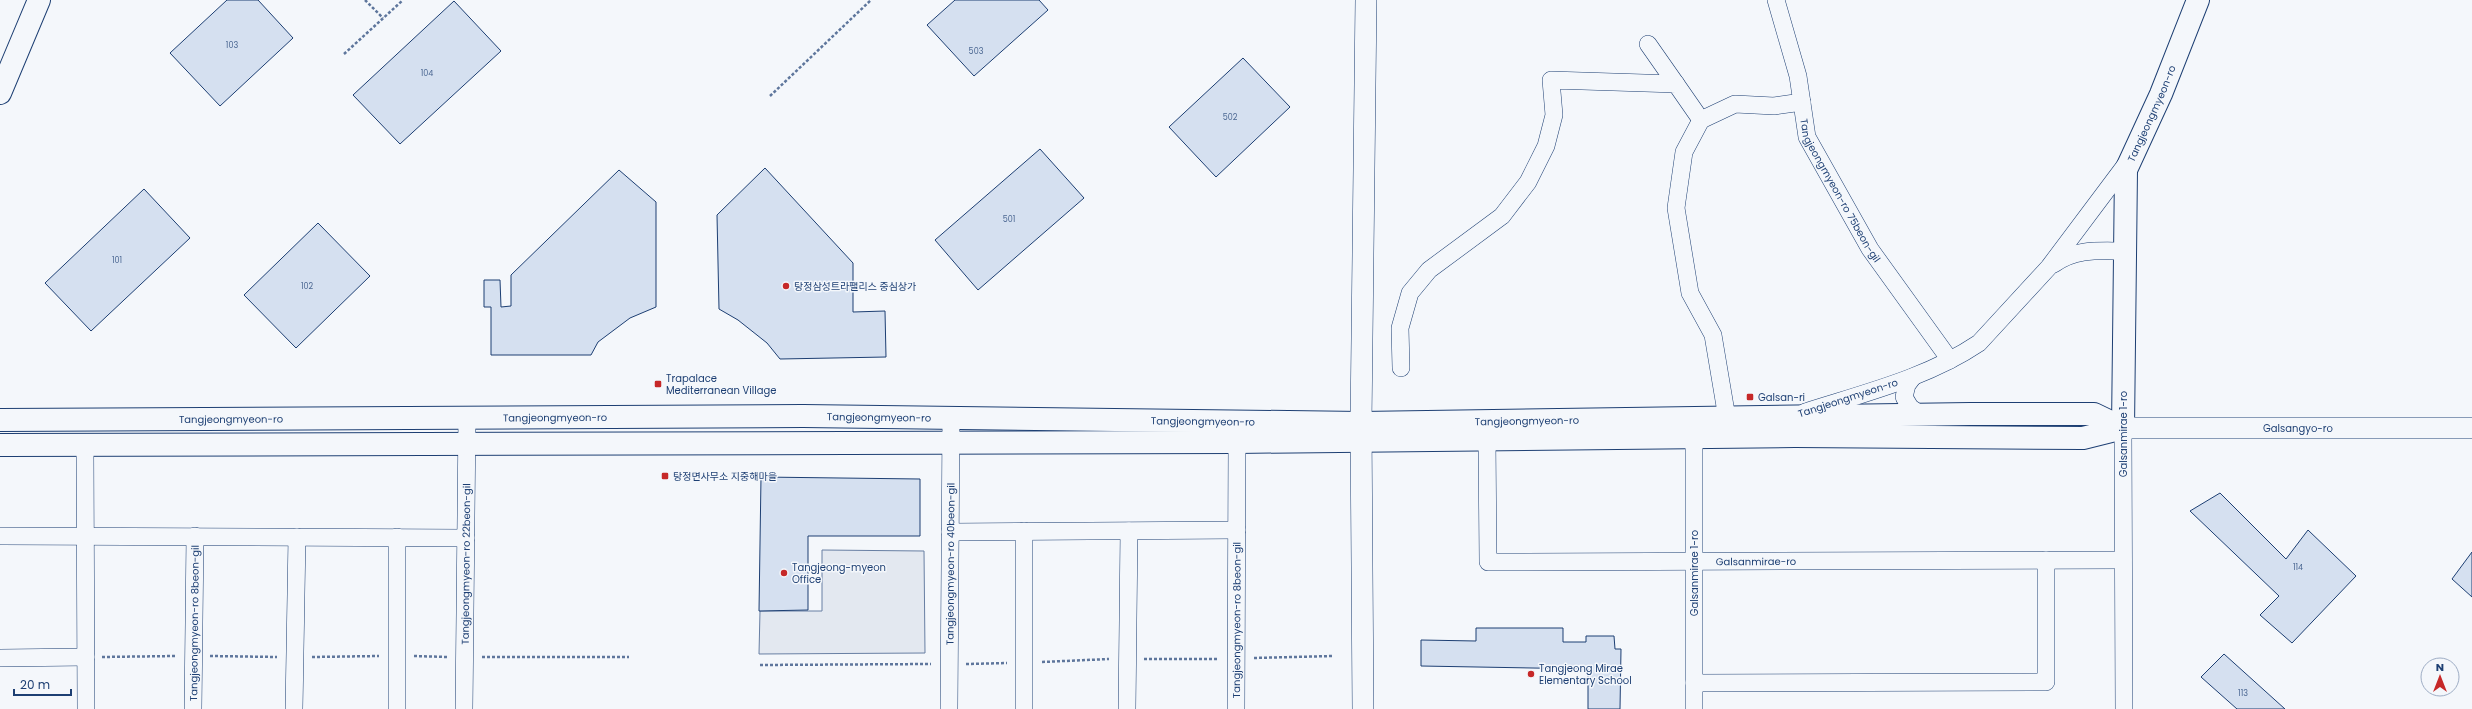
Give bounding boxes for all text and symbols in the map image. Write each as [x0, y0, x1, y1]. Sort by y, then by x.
house number: 103 [226, 40, 238, 51]
house number: 503 [969, 46, 984, 57]
street label: Tangjeongmyeon-ro [2123, 63, 2179, 164]
house number: 104 [421, 68, 433, 79]
house number: 502 [1223, 112, 1238, 123]
street label: Tangjeongmyeon-ro 75beon-gil [1797, 117, 1885, 265]
house number: 501 [1003, 214, 1015, 225]
house number: 101 [112, 255, 122, 266]
place label: 탕정삼성트라팰리스 중심상가 [794, 279, 916, 294]
house number: 102 [301, 281, 313, 292]
marker: 탕정삼성트라팰리스 중심상가 [781, 281, 791, 291]
place label: Trapalace Mediterranean Village [666, 371, 776, 398]
street label: Tangjeongmyeon-ro [1796, 375, 1900, 421]
marker: Trapalace Mediterranean Village [653, 379, 663, 389]
place label: Galsan-ri [1758, 390, 1805, 405]
street label: Galsanmirae 1-ro [2116, 391, 2131, 477]
marker: Galsan-ri [1745, 392, 1755, 402]
street label: Tangjeongmyeon-ro [503, 409, 607, 425]
street label: Tangjeongmyeon-ro [827, 409, 931, 425]
street label: Tangjeongmyeon-ro [179, 411, 283, 427]
street label: Tangjeongmyeon-ro [1475, 412, 1579, 429]
street label: Tangjeongmyeon-ro [1151, 413, 1255, 429]
street label: Galsangyo-ro [2263, 421, 2333, 436]
place label: 탕정면사무소 지중해마을 [673, 469, 777, 484]
marker: 탕정면사무소 지중해마을 [660, 471, 670, 481]
street label: Tangjeongmyeon-ro 22beon-gil [457, 483, 474, 645]
street label: Tangjeongmyeon-ro 40beon-gil [942, 483, 958, 645]
street label: Galsanmirae 1-ro [1687, 530, 1702, 616]
street label: Tangjeongmyeon-ro 8beon-gil [1229, 542, 1244, 698]
street label: Tangjeongmyeon-ro 8beon-gil [186, 545, 202, 701]
street label: Galsanmirae-ro [1716, 554, 1796, 569]
place label: Tangjeong-myeon Office [792, 560, 886, 587]
house number: 114 [2293, 562, 2303, 573]
marker: Tangjeong-myeon Office [779, 568, 789, 578]
north arrow [2420, 657, 2460, 697]
text: N [2436, 659, 2444, 675]
place label: Tangjeong Mirae Elementary School [1539, 661, 1632, 688]
marker: Tangjeong Mirae Elementary School [1526, 669, 1536, 679]
scale bar [14, 671, 71, 697]
text: 20 m [20, 676, 50, 693]
house number: 113 [2238, 688, 2248, 699]

